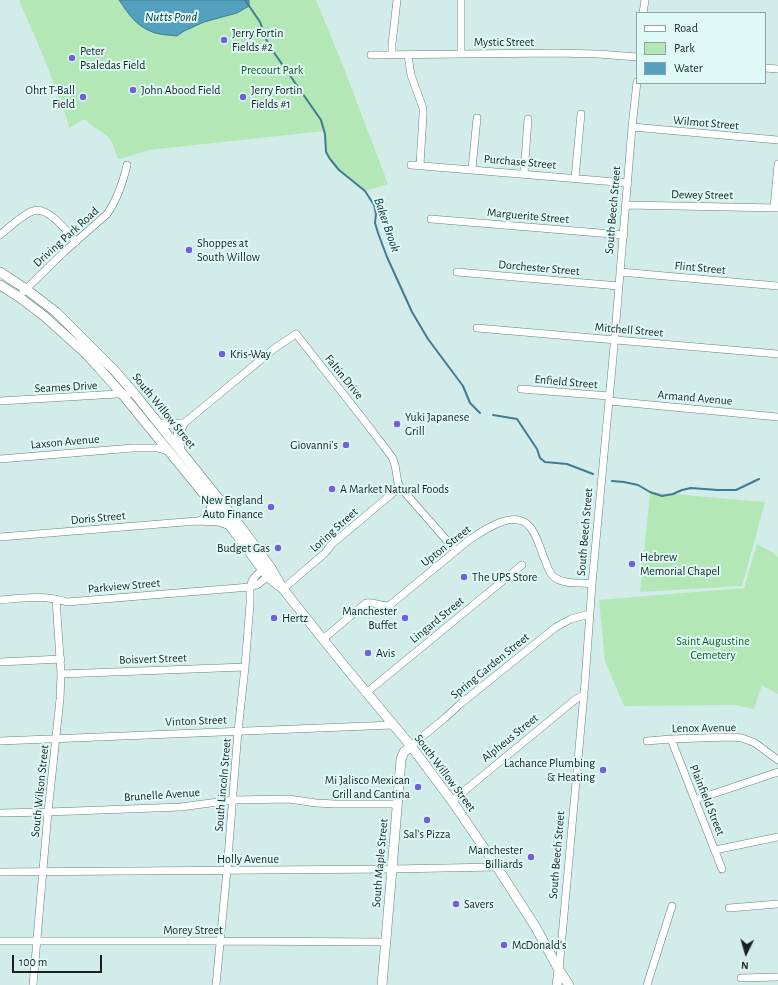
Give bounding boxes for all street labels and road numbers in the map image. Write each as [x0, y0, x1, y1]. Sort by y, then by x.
street label: Mystic Street [474, 35, 534, 49]
street label: Wilmot Street [672, 113, 740, 133]
street label: Purchase Street [483, 152, 557, 172]
street label: South Beech Street [602, 166, 624, 254]
street label: Dewey Street [671, 187, 733, 203]
street label: Driving Park Road [30, 204, 102, 270]
street label: Marguerite Street [486, 205, 570, 227]
street label: Dorchester Street [498, 257, 580, 279]
street label: Flint Street [674, 259, 726, 277]
street label: Mitchell Street [594, 320, 664, 340]
street label: Faltin Drive [322, 352, 366, 402]
street label: South Willow Street [129, 370, 199, 452]
street label: Enfield Street [534, 372, 598, 392]
street label: Seames Drive [34, 378, 98, 396]
street label: Armand Avenue [657, 388, 733, 408]
street label: Laxson Avenue [30, 432, 100, 452]
street label: South Beech Street [574, 488, 596, 576]
street label: Loring Street [307, 505, 361, 555]
street label: Doris Street [70, 508, 126, 528]
street label: Upton Street [418, 522, 474, 570]
street label: Parkview Street [87, 576, 161, 596]
street label: Lingard Street [407, 594, 467, 646]
street label: Spring Garden Street [448, 630, 532, 702]
street label: Boisvert Street [119, 651, 187, 667]
street label: Alpheus Street [479, 711, 541, 765]
street label: Vinton Street [165, 713, 227, 729]
street label: Lenox Avenue [672, 720, 736, 736]
street label: South Willow Street [411, 732, 479, 814]
street label: South Lincoln Street [212, 738, 234, 832]
street label: South Wilson Street [28, 744, 52, 838]
street label: Plainfield Street [686, 762, 728, 838]
street label: Brunelle Avenue [123, 785, 201, 805]
street label: South Beech Street [546, 811, 568, 899]
street label: South Maple Street [369, 818, 391, 908]
street label: Holly Avenue [217, 852, 279, 866]
street label: Morey Street [163, 923, 223, 937]

